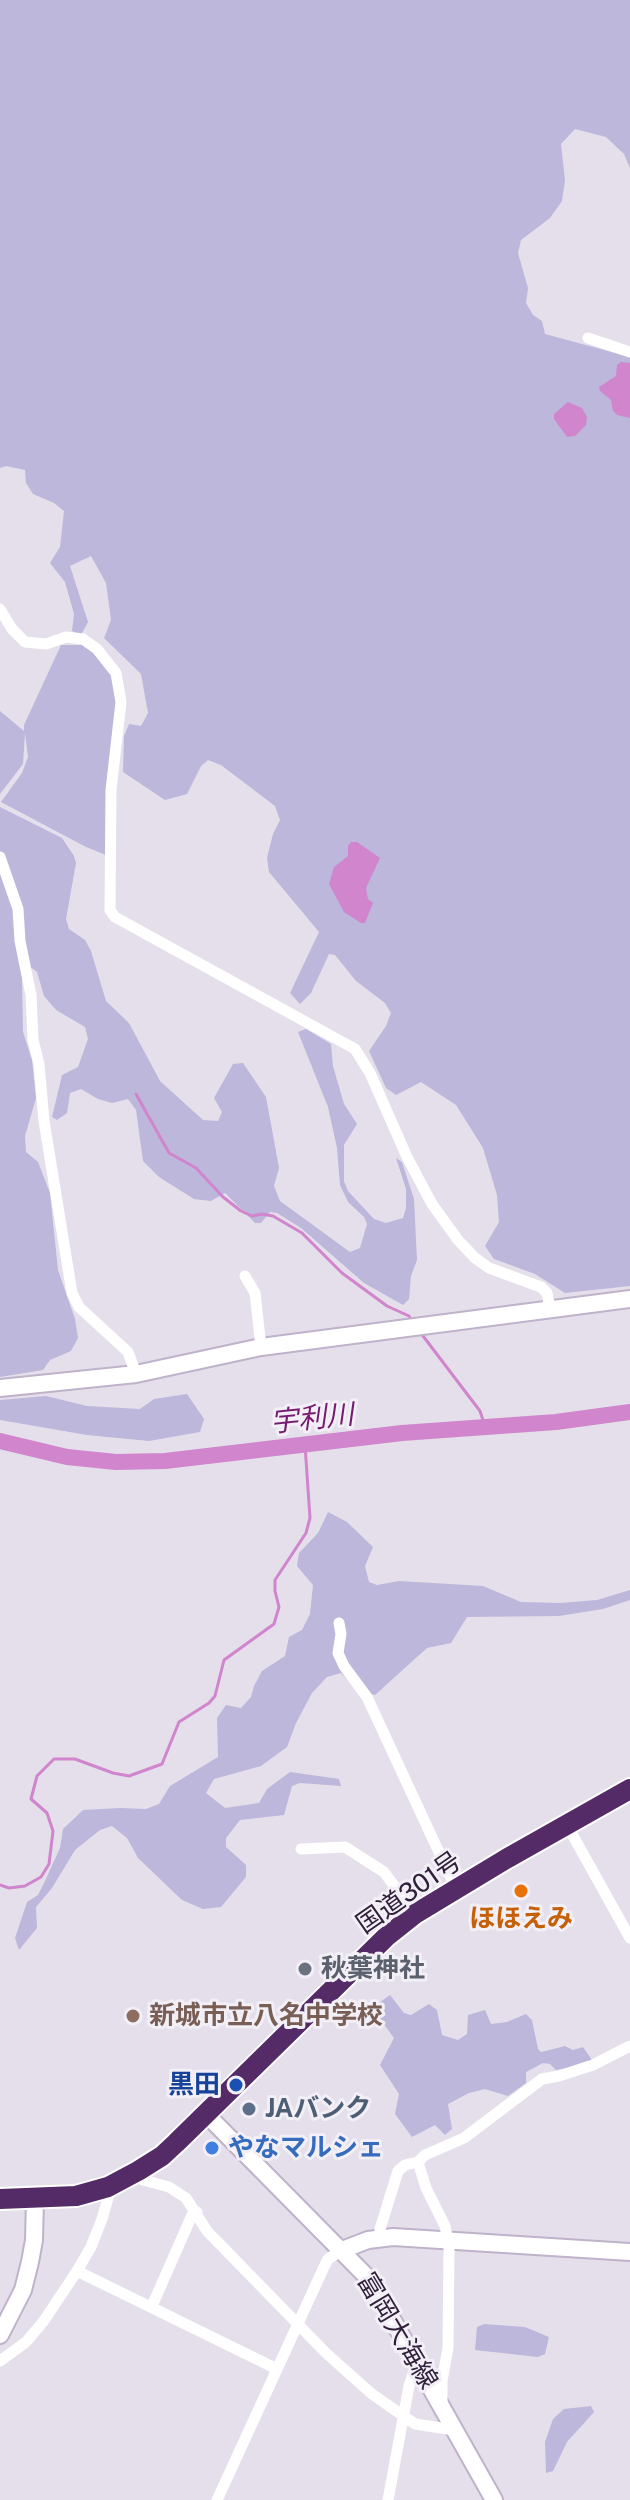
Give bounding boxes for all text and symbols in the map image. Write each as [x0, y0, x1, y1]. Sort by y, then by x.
water label: 宇利川 [268, 1398, 356, 1440]
street label: 国道301号 [351, 1846, 467, 1940]
marker: ほほえみ [512, 1882, 530, 1900]
place label: ほほえみ [469, 1903, 573, 1935]
place label: 秋葉神社 [321, 1953, 425, 1985]
marker: 秋葉神社 [296, 1960, 314, 1978]
place label: 新城市立八名中学校 [149, 2000, 383, 2032]
marker: 新城市立八名中学校 [124, 2007, 142, 2025]
place label: 黒田 [168, 2069, 220, 2101]
marker: 黒田 [227, 2076, 245, 2094]
place label: JAバンク [265, 2093, 371, 2125]
marker: JAバンク [240, 2100, 258, 2118]
place label: やなマルシェ [228, 2132, 384, 2164]
marker: やなマルシェ [203, 2139, 221, 2157]
street label: 富岡大海線 [350, 2267, 444, 2395]

